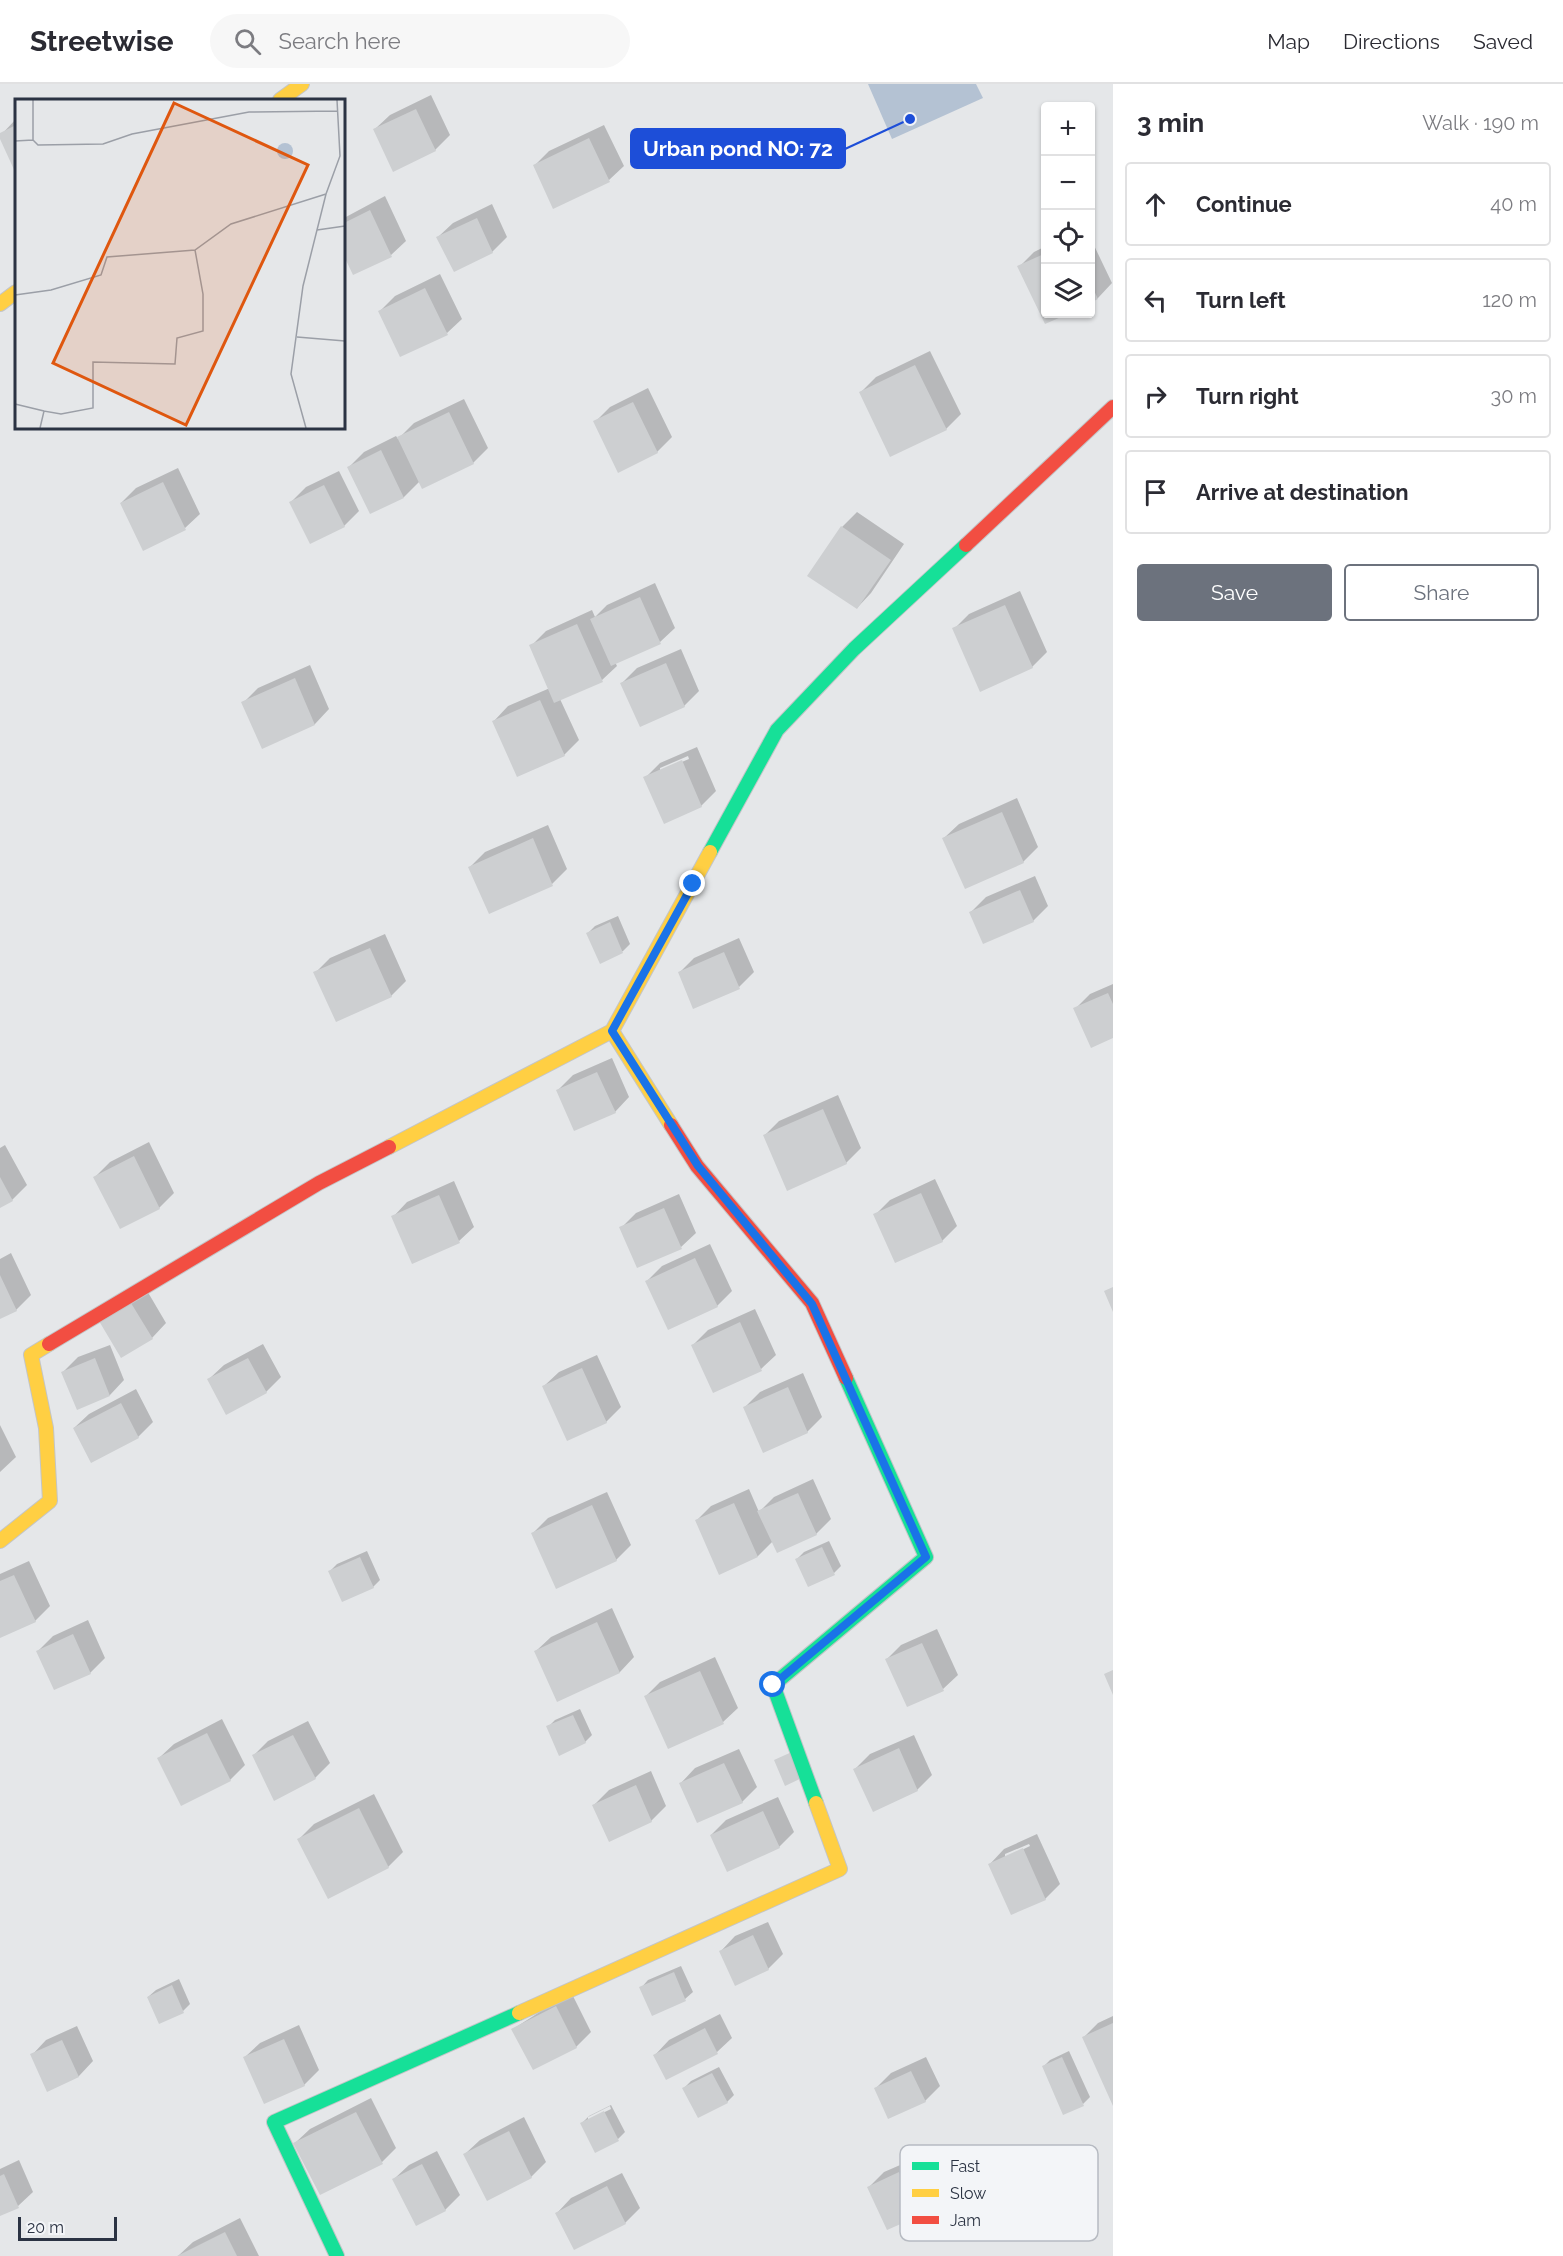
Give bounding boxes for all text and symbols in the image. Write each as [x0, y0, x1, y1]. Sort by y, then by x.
search box [210, 14, 630, 68]
text: Streetwise [30, 25, 174, 58]
icon: search [231, 25, 264, 58]
text: Search here [279, 28, 401, 54]
text: Map [1267, 29, 1310, 54]
text: Directions [1343, 29, 1440, 54]
text: Saved [1473, 29, 1533, 54]
inset map [15, 99, 345, 429]
map controls [1041, 102, 1095, 318]
button: + [1041, 102, 1095, 156]
text: 3 min [1137, 108, 1204, 138]
text: Walk · 190 m [1422, 111, 1539, 135]
callout: Urban pond NO: 72 [631, 129, 845, 168]
text: Urban pond NO: 72 [643, 136, 833, 161]
button: − [1041, 156, 1095, 210]
icon: ahead [1139, 188, 1172, 221]
text: Continue [1196, 191, 1292, 217]
text: 40 m [1490, 192, 1537, 216]
button: locate [1041, 210, 1095, 264]
button: layers [1041, 264, 1095, 318]
icon: left [1139, 284, 1172, 317]
text: Turn left [1196, 287, 1286, 313]
text: 120 m [1482, 288, 1537, 312]
icon: right [1139, 380, 1172, 413]
text: Turn right [1196, 383, 1299, 409]
text: 30 m [1491, 384, 1537, 408]
icon: arrive [1139, 476, 1172, 509]
text: Arrive at destination [1196, 479, 1409, 505]
button: Save [1137, 564, 1332, 621]
button: Share [1344, 564, 1539, 621]
route end [679, 870, 705, 896]
route start [759, 1671, 785, 1697]
legend [900, 2145, 1098, 2241]
text: Fast [950, 2157, 981, 2176]
text: Slow [950, 2184, 986, 2203]
text: Jam [950, 2211, 981, 2230]
scale bar [18, 2214, 117, 2242]
text: 20 m [27, 2218, 64, 2237]

